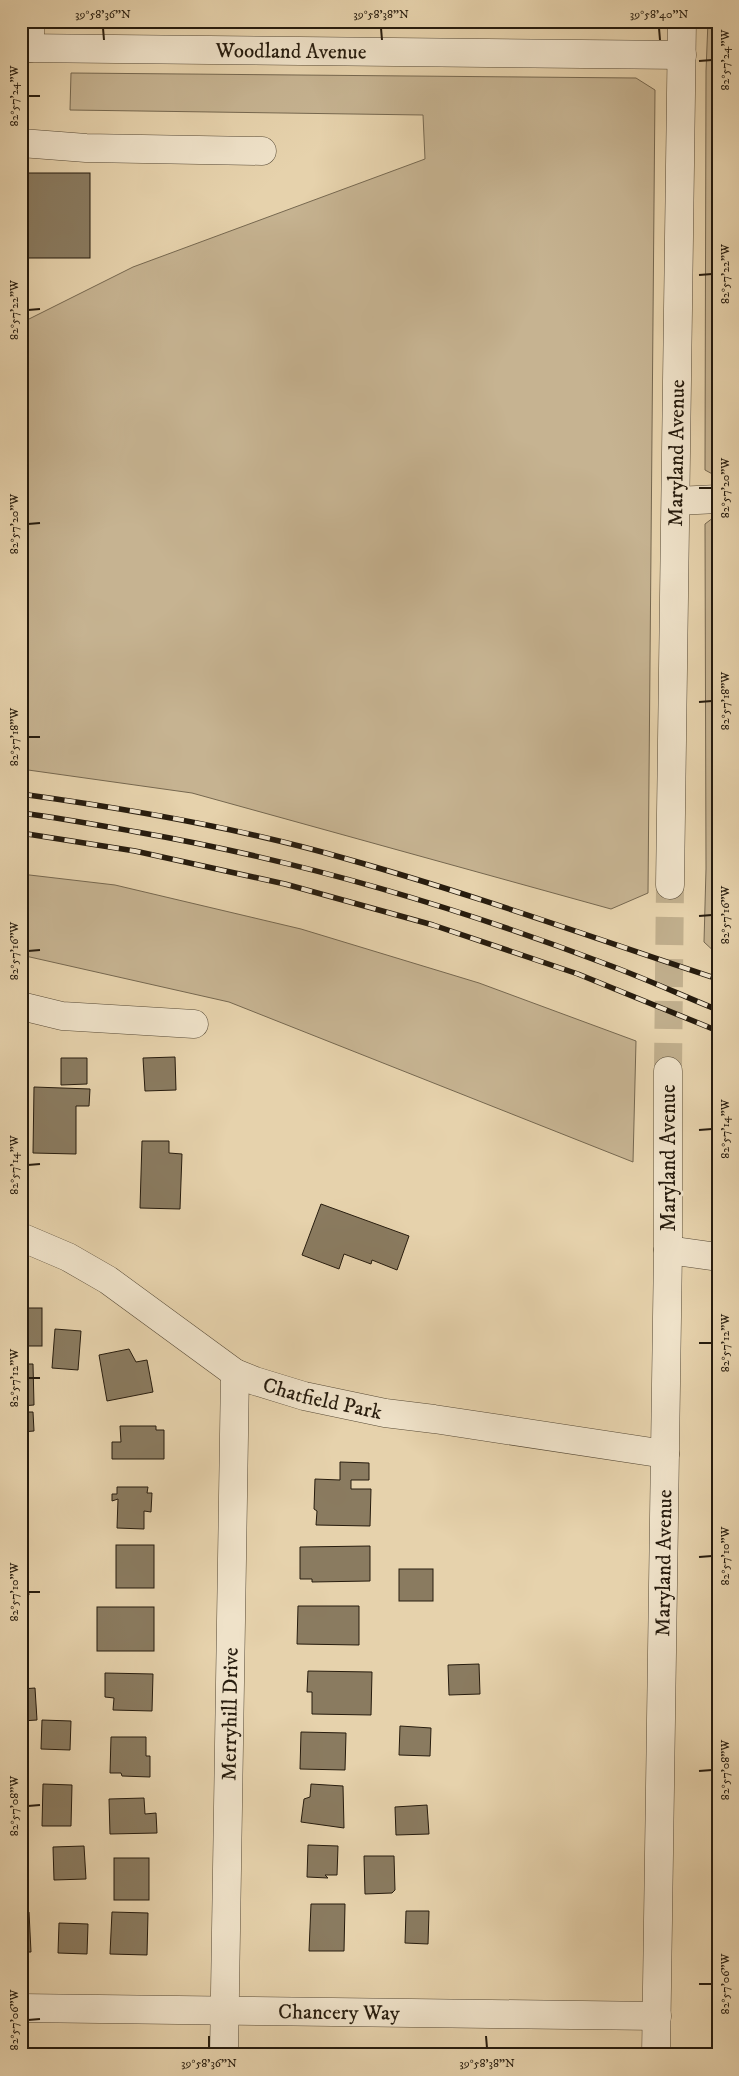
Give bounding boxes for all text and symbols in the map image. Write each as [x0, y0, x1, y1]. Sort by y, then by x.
text: 39°58'36"N [75, 7, 131, 22]
text: 39°58'38"N [353, 7, 409, 22]
text: 39°58'40"N [630, 7, 688, 22]
text: 82°57'24"W [718, 29, 733, 90]
street label: Woodland Avenue [214, 38, 367, 66]
text: 82°57'24"W [7, 65, 22, 126]
text: 82°57'22"W [718, 243, 733, 304]
text: 82°57'22"W [7, 279, 22, 340]
street label: Maryland Avenue [663, 379, 691, 527]
text: 82°57'20"W [718, 457, 733, 518]
text: 82°57'20"W [7, 493, 22, 554]
text: 82°57'18"W [718, 671, 733, 730]
text: 82°57'18"W [7, 707, 22, 766]
text: 82°57'16"W [718, 885, 733, 944]
text: 82°57'16"W [7, 921, 22, 980]
street label: Maryland Avenue [656, 1084, 682, 1232]
text: 82°57'14"W [718, 1098, 733, 1159]
text: 82°57'14"W [7, 1134, 22, 1195]
text: 82°57'12"W [718, 1313, 733, 1372]
text: 82°57'12"W [7, 1348, 22, 1407]
street label: Chatfield Park [259, 1372, 385, 1426]
street label: Maryland Avenue [650, 1489, 678, 1637]
text: 82°57'10"W [718, 1526, 733, 1585]
text: 82°57'10"W [7, 1562, 22, 1621]
street label: Merryhill Drive [216, 1647, 245, 1781]
text: 82°57'08"W [718, 1739, 733, 1800]
text: 82°57'08"W [7, 1775, 22, 1836]
text: 82°57'06"W [718, 1953, 733, 2014]
text: 82°57'06"W [7, 1989, 22, 2050]
street label: Chancery Way [278, 1999, 401, 2027]
text: 39°58'36"N [181, 2056, 237, 2071]
text: 39°58'38"N [459, 2056, 515, 2071]

